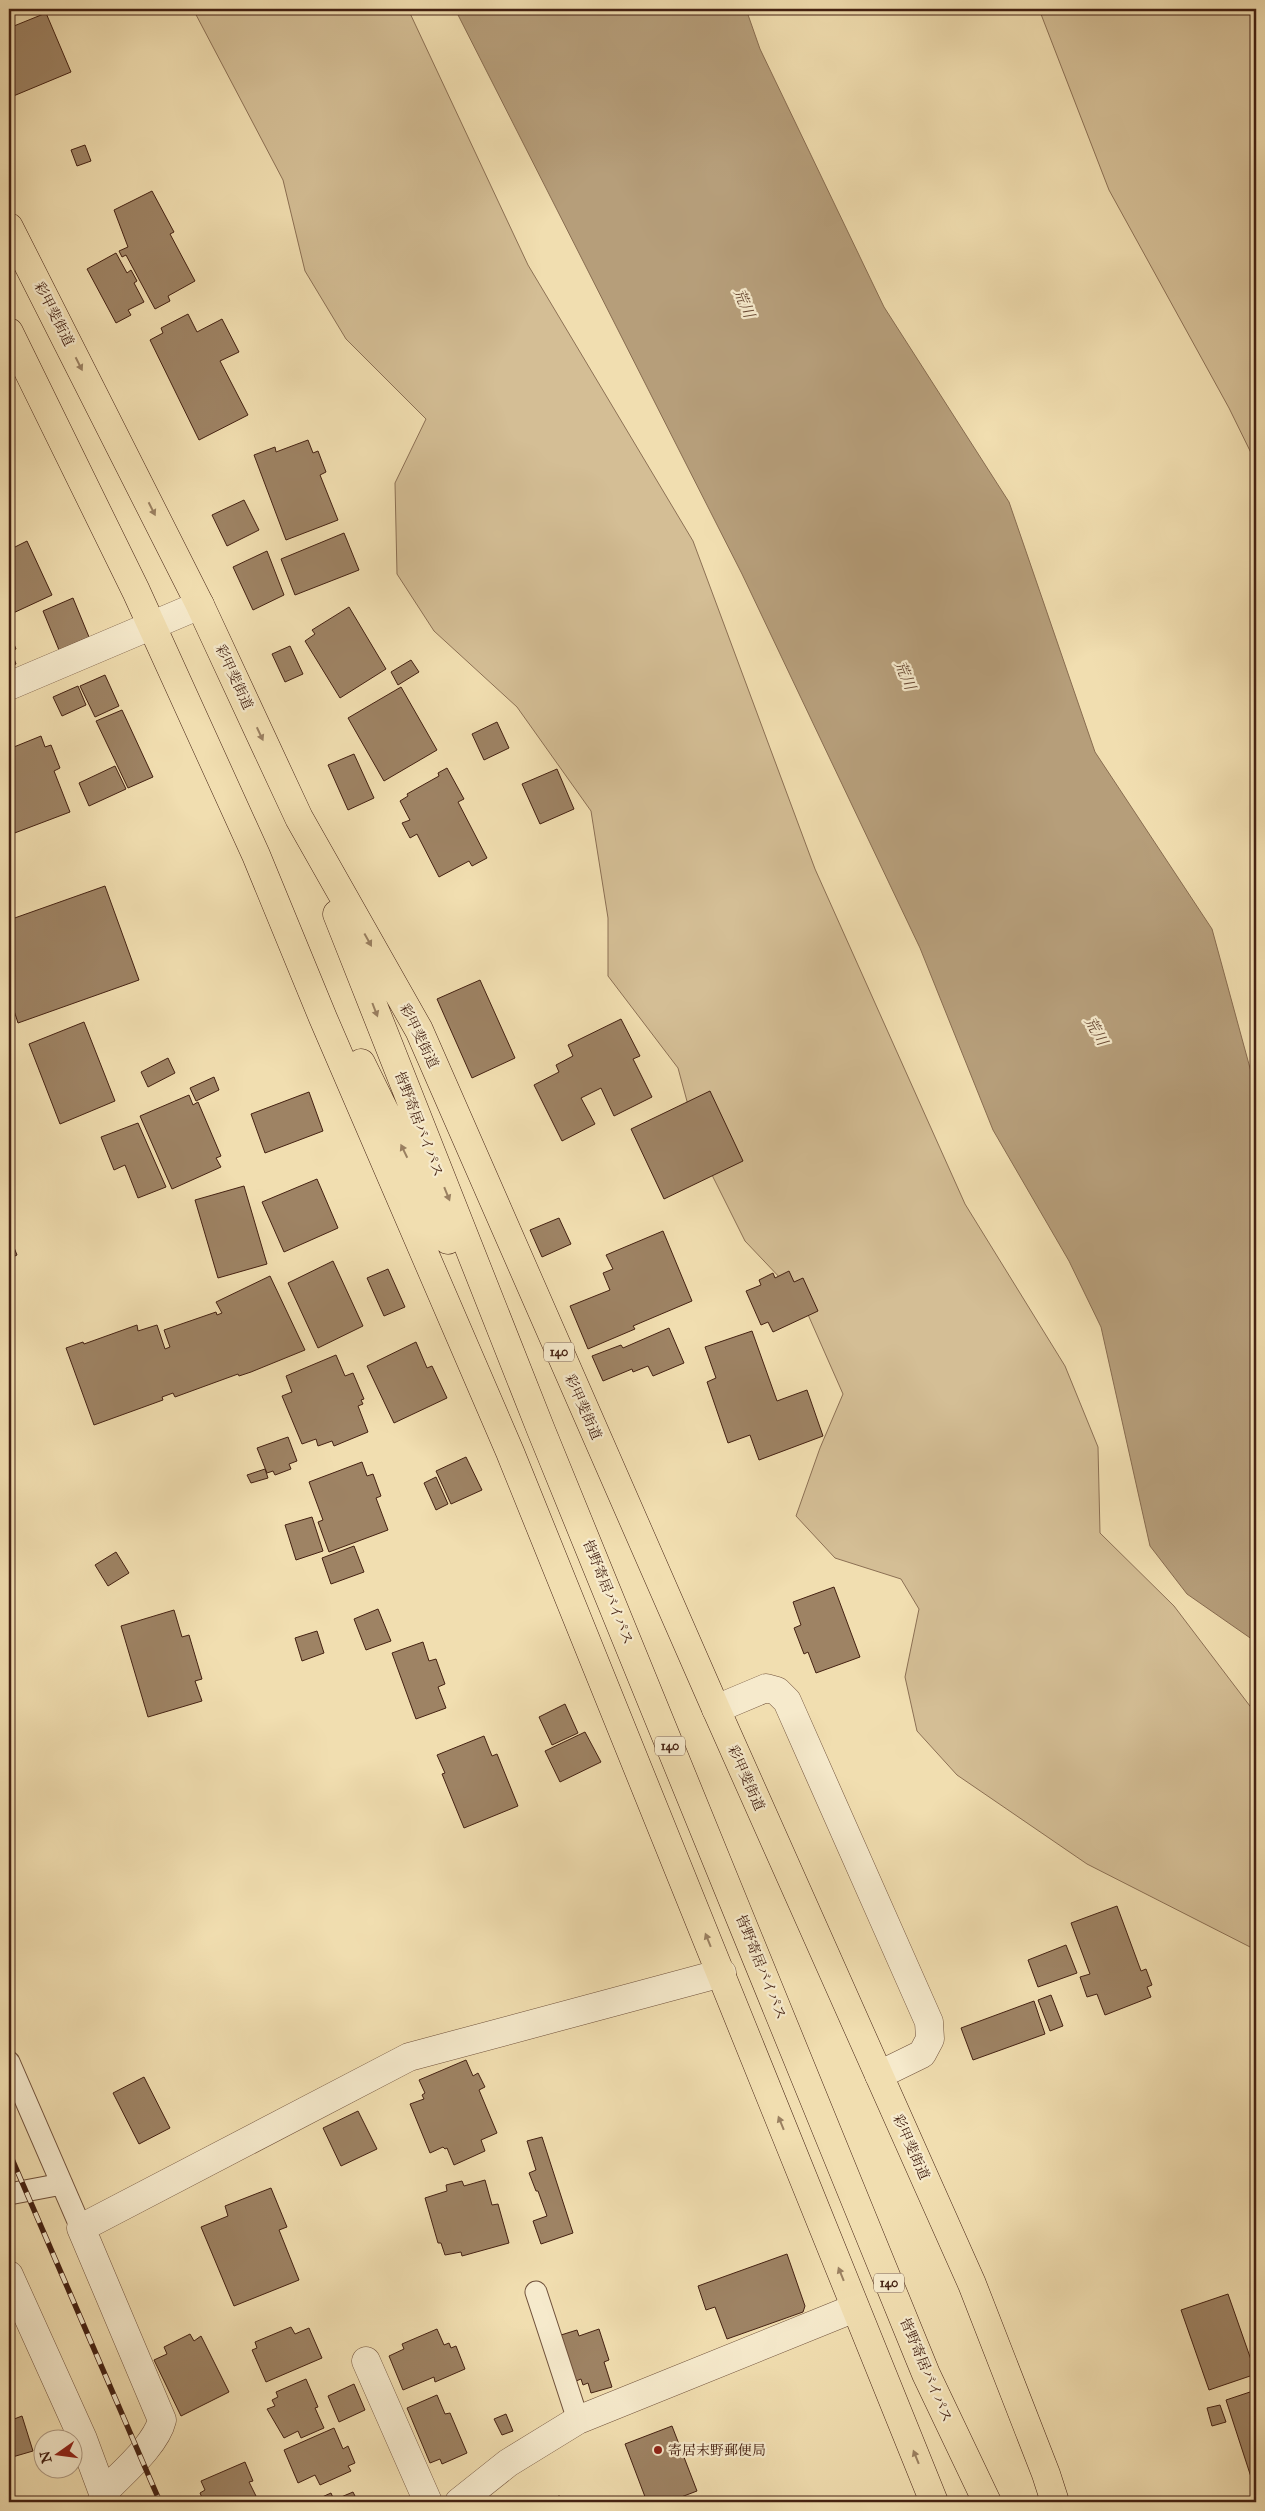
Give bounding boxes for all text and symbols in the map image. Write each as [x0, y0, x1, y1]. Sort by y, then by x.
street label: 彩甲斐街道 [31, 279, 77, 349]
water label: 荒川 [730, 286, 759, 322]
one-way arrow [75, 357, 83, 371]
one-way arrow [148, 502, 156, 516]
street label: 彩甲斐街道 [212, 642, 256, 712]
water label: 荒川 [891, 658, 920, 694]
one-way arrow [257, 727, 265, 741]
one-way arrow [364, 933, 372, 947]
street label: 彩甲斐街道 [396, 1001, 442, 1071]
one-way arrow [371, 1003, 379, 1017]
water label: 荒川 [1081, 1014, 1112, 1050]
street label: 皆野寄居バイパス [391, 1069, 447, 1179]
one-way arrow [400, 1143, 408, 1158]
one-way arrow [444, 1186, 451, 1201]
road number: 140 [544, 1342, 574, 1361]
street label: 彩甲斐街道 [561, 1372, 605, 1442]
street label: 皆野寄居バイパス [579, 1537, 637, 1647]
road number: 140 [655, 1736, 685, 1755]
street label: 彩甲斐街道 [724, 1743, 768, 1813]
street label: 皆野寄居バイパス [732, 1912, 790, 2022]
one-way arrow [704, 1932, 712, 1947]
street label: 彩甲斐街道 [889, 2112, 933, 2182]
one-way arrow [777, 2115, 785, 2130]
one-way arrow [837, 2266, 845, 2281]
road number: 140 [874, 2274, 904, 2292]
street label: 皆野寄居バイパス [896, 2315, 956, 2425]
north arrow [32, 2428, 82, 2478]
place label: 寄居末野郵便局 [668, 2442, 766, 2459]
marker: 寄居末野郵便局 [652, 2444, 664, 2456]
text: N [36, 2449, 56, 2465]
one-way arrow [911, 2450, 919, 2464]

